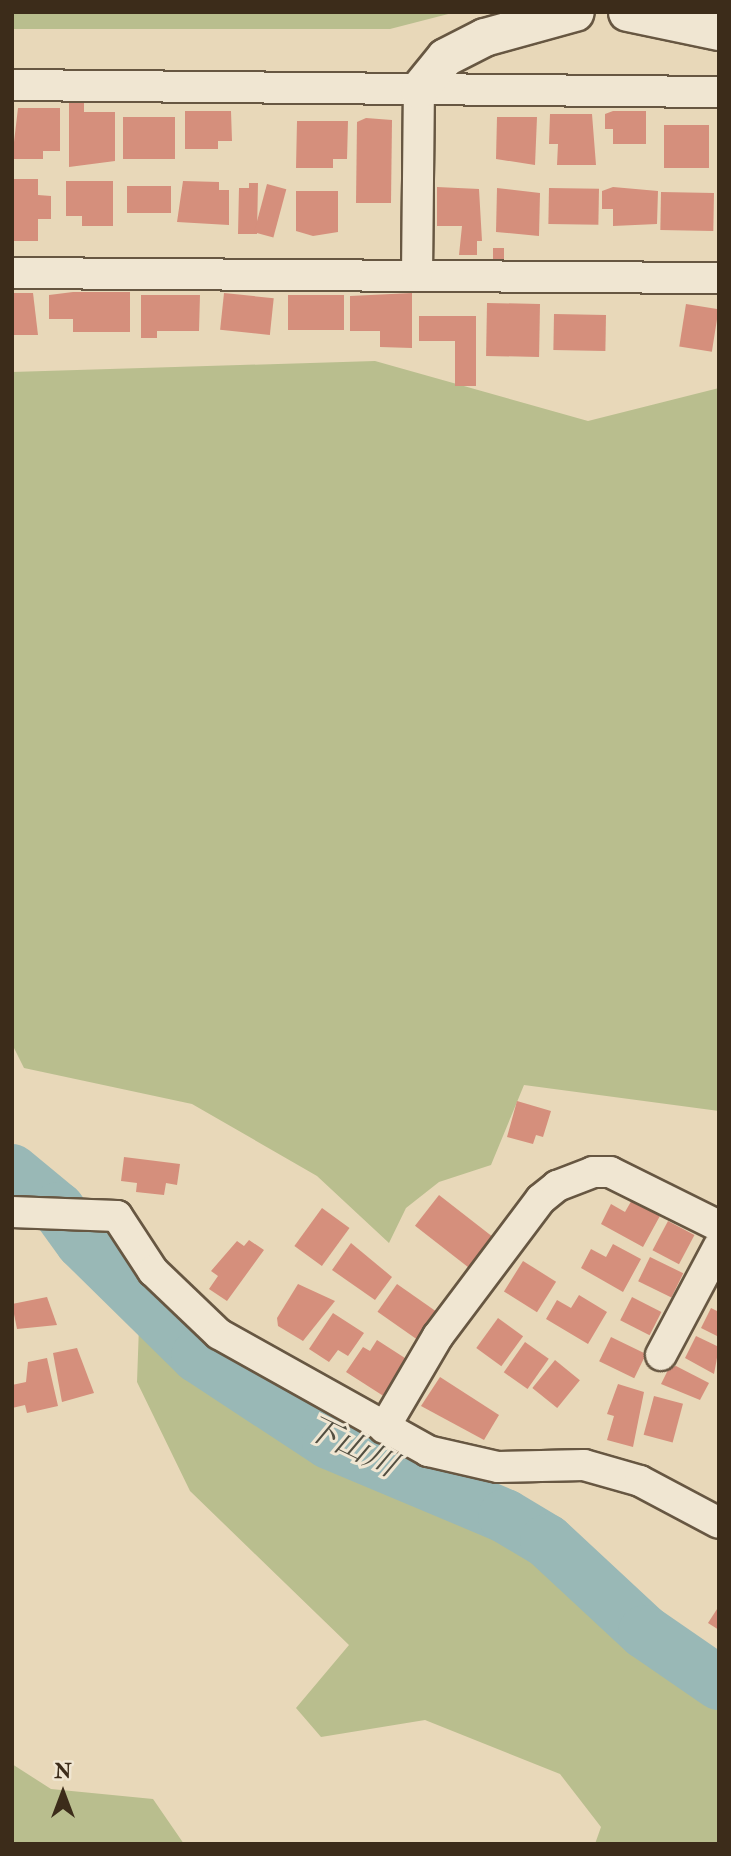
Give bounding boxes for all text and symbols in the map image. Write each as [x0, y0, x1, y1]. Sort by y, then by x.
water label: 下山川 [299, 1409, 403, 1485]
north arrow [28, 1758, 98, 1828]
text: N [54, 1760, 72, 1784]

